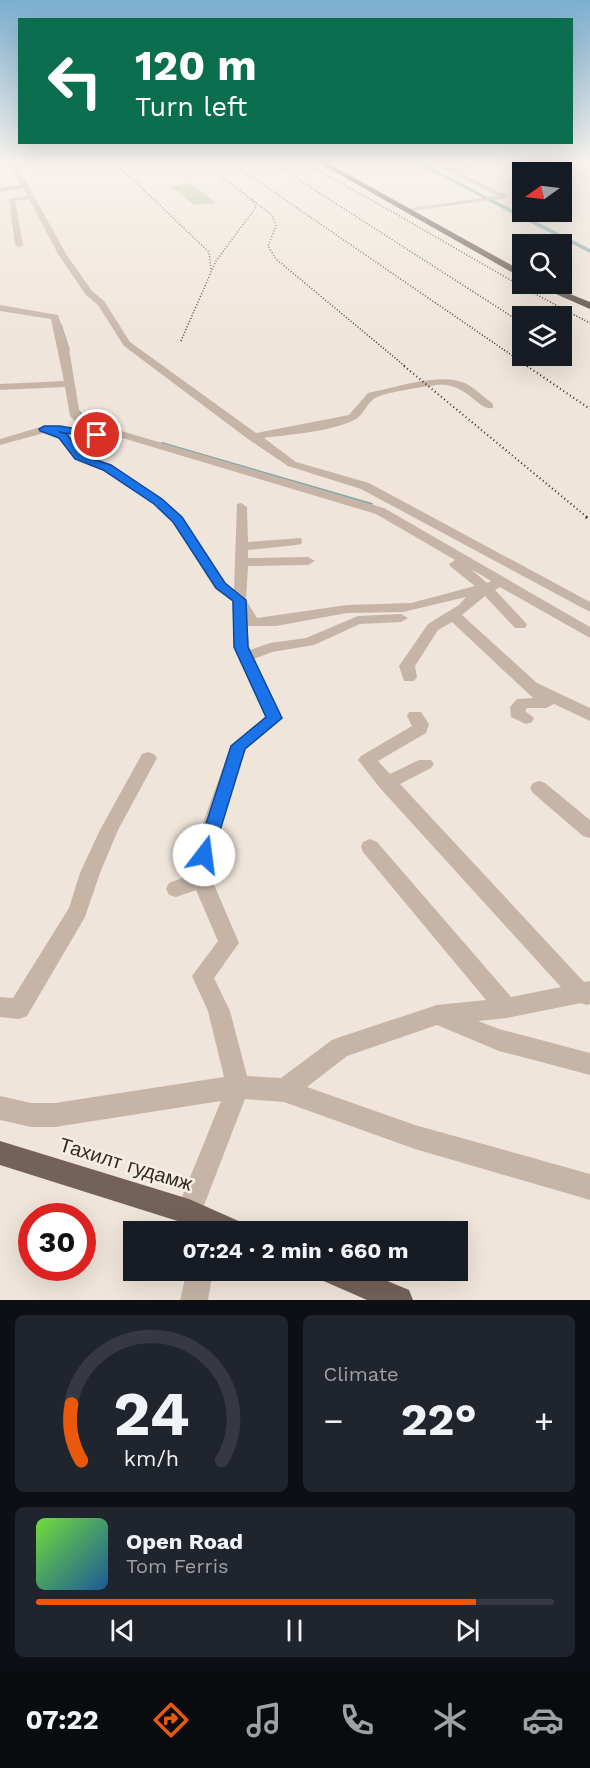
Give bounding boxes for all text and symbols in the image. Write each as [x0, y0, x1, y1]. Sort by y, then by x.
text: 120 m [135, 41, 257, 90]
icon: left [36, 42, 114, 120]
text: Turn left [135, 91, 247, 123]
north arrow [512, 162, 572, 222]
map controls [512, 162, 572, 366]
button: search [512, 234, 572, 294]
button: layers [512, 306, 572, 366]
pin [71, 409, 122, 460]
icon: arrive [80, 418, 113, 451]
position arrow [172, 823, 236, 887]
street label: Тахилт гудамж [57, 1132, 196, 1196]
speed limit sign: 30 [18, 1203, 96, 1281]
text: 07:24 · 2 min · 660 m [183, 1238, 408, 1263]
text: Climate [324, 1362, 399, 1386]
text: 24 [113, 1377, 190, 1450]
text: 22° [401, 1393, 477, 1446]
text: − [324, 1401, 343, 1440]
text: + [534, 1401, 554, 1440]
text: km/h [124, 1446, 179, 1471]
text: Open Road [126, 1529, 243, 1554]
text: Tom Ferris [126, 1554, 229, 1578]
icon: previous [106, 1614, 139, 1647]
icon: pause [278, 1614, 311, 1647]
icon: next [451, 1614, 484, 1647]
icon: directions [150, 1699, 192, 1741]
icon: music [243, 1699, 285, 1741]
icon: phone [336, 1699, 378, 1741]
icon: climate [429, 1699, 471, 1741]
icon: car [522, 1699, 564, 1741]
text: 07:22 [26, 1704, 99, 1736]

